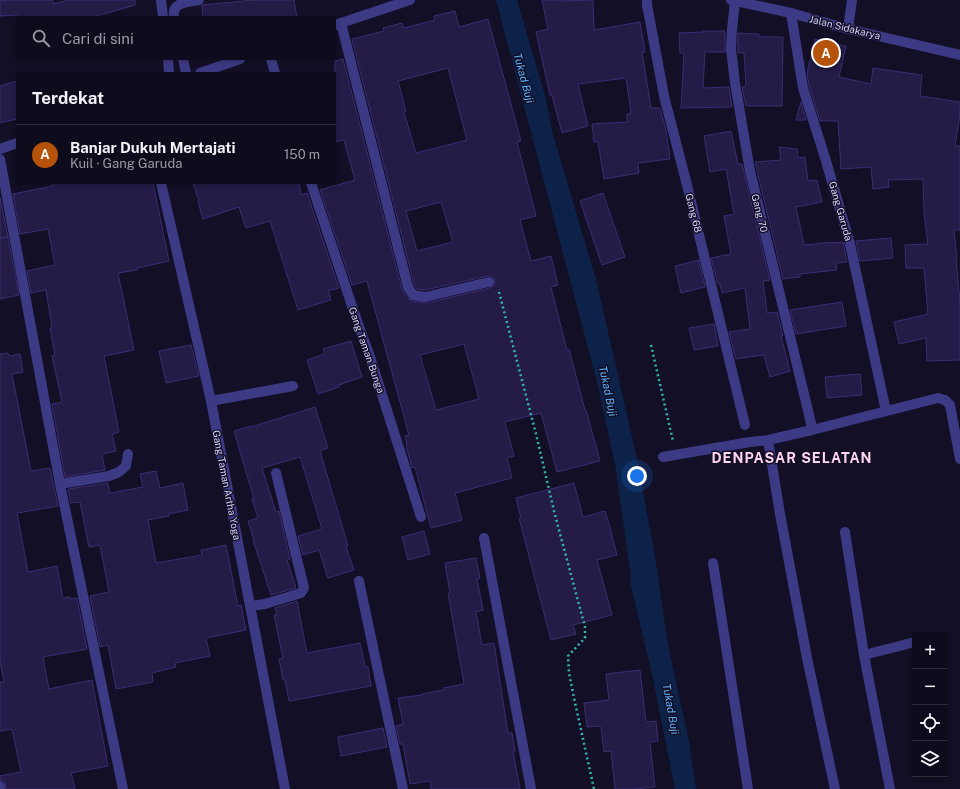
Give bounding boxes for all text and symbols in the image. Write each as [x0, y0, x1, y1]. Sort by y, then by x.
street label: Jalan Sidakarya [808, 12, 882, 42]
search box [16, 16, 336, 60]
icon: search [30, 27, 52, 49]
text: Cari di sini [62, 30, 134, 47]
pin: A [813, 38, 839, 68]
water label: Tukad Buji [512, 52, 537, 105]
text: Terdekat [32, 88, 104, 108]
text: Banjar Dukuh Mertajati [70, 139, 235, 156]
text: A [40, 147, 50, 162]
text: 150 m [284, 147, 320, 162]
text: Kuil · Gang Garuda [70, 156, 182, 171]
street label: Gang Garuda [827, 180, 855, 242]
street label: Gang 68 [683, 192, 705, 234]
street label: Gang 70 [749, 193, 771, 233]
street label: Gang Taman Bunga [347, 305, 387, 395]
water label: Tukad Buji [597, 365, 619, 418]
street label: Gang Taman Artha Yoga [210, 429, 244, 541]
district label: DENPASAR SELATAN [711, 450, 873, 466]
your location [627, 466, 647, 486]
map controls [912, 633, 948, 777]
button: + [912, 633, 948, 669]
button: − [912, 669, 948, 705]
water label: Tukad Buji [661, 683, 681, 736]
button: locate [912, 705, 948, 741]
button: layers [912, 741, 948, 777]

